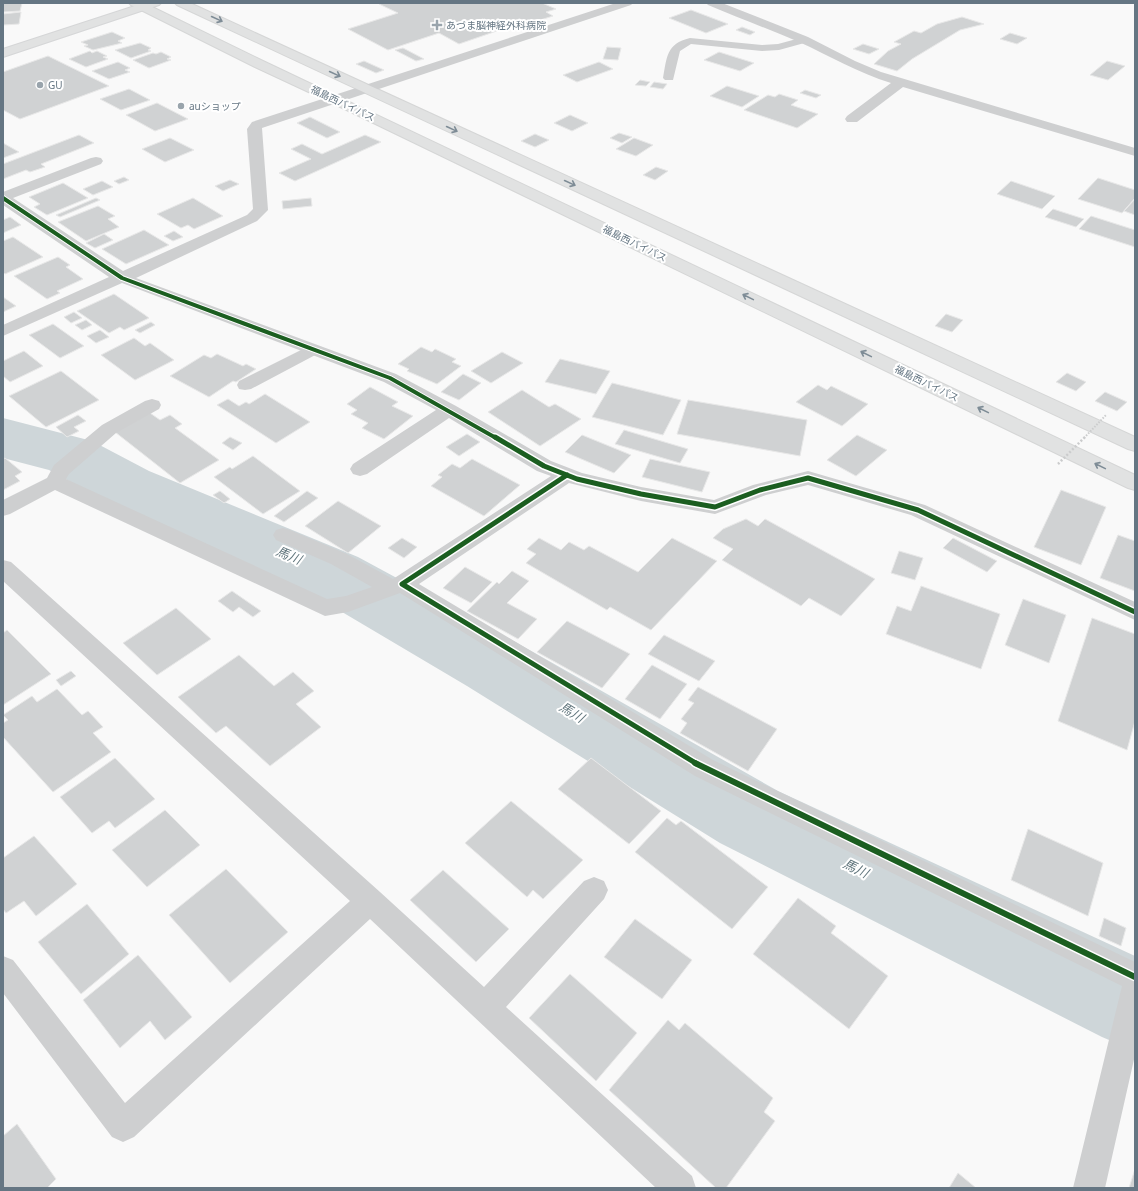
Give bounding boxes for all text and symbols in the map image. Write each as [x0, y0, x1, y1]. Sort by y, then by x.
one-way arrow [210, 16, 222, 23]
place label: あづま脳神経外科病院 [446, 18, 546, 32]
marker: あづま脳神経外科病院 [431, 19, 443, 31]
one-way arrow [328, 71, 340, 78]
place label: GU [48, 78, 63, 92]
marker: GU [35, 80, 45, 90]
street label: 福島西バイパス [308, 82, 378, 124]
place label: auショップ [189, 99, 241, 113]
marker: auショップ [176, 101, 186, 111]
one-way arrow [446, 126, 458, 133]
one-way arrow [564, 180, 576, 188]
street label: 福島西バイパス [601, 221, 669, 265]
one-way arrow [743, 293, 755, 300]
one-way arrow [860, 350, 872, 357]
street label: 福島西バイパス [893, 361, 961, 405]
one-way arrow [977, 406, 989, 413]
one-way arrow [1094, 462, 1106, 469]
water label: 馬川 [274, 542, 306, 569]
water label: 馬川 [556, 698, 589, 727]
water label: 馬川 [840, 854, 873, 883]

